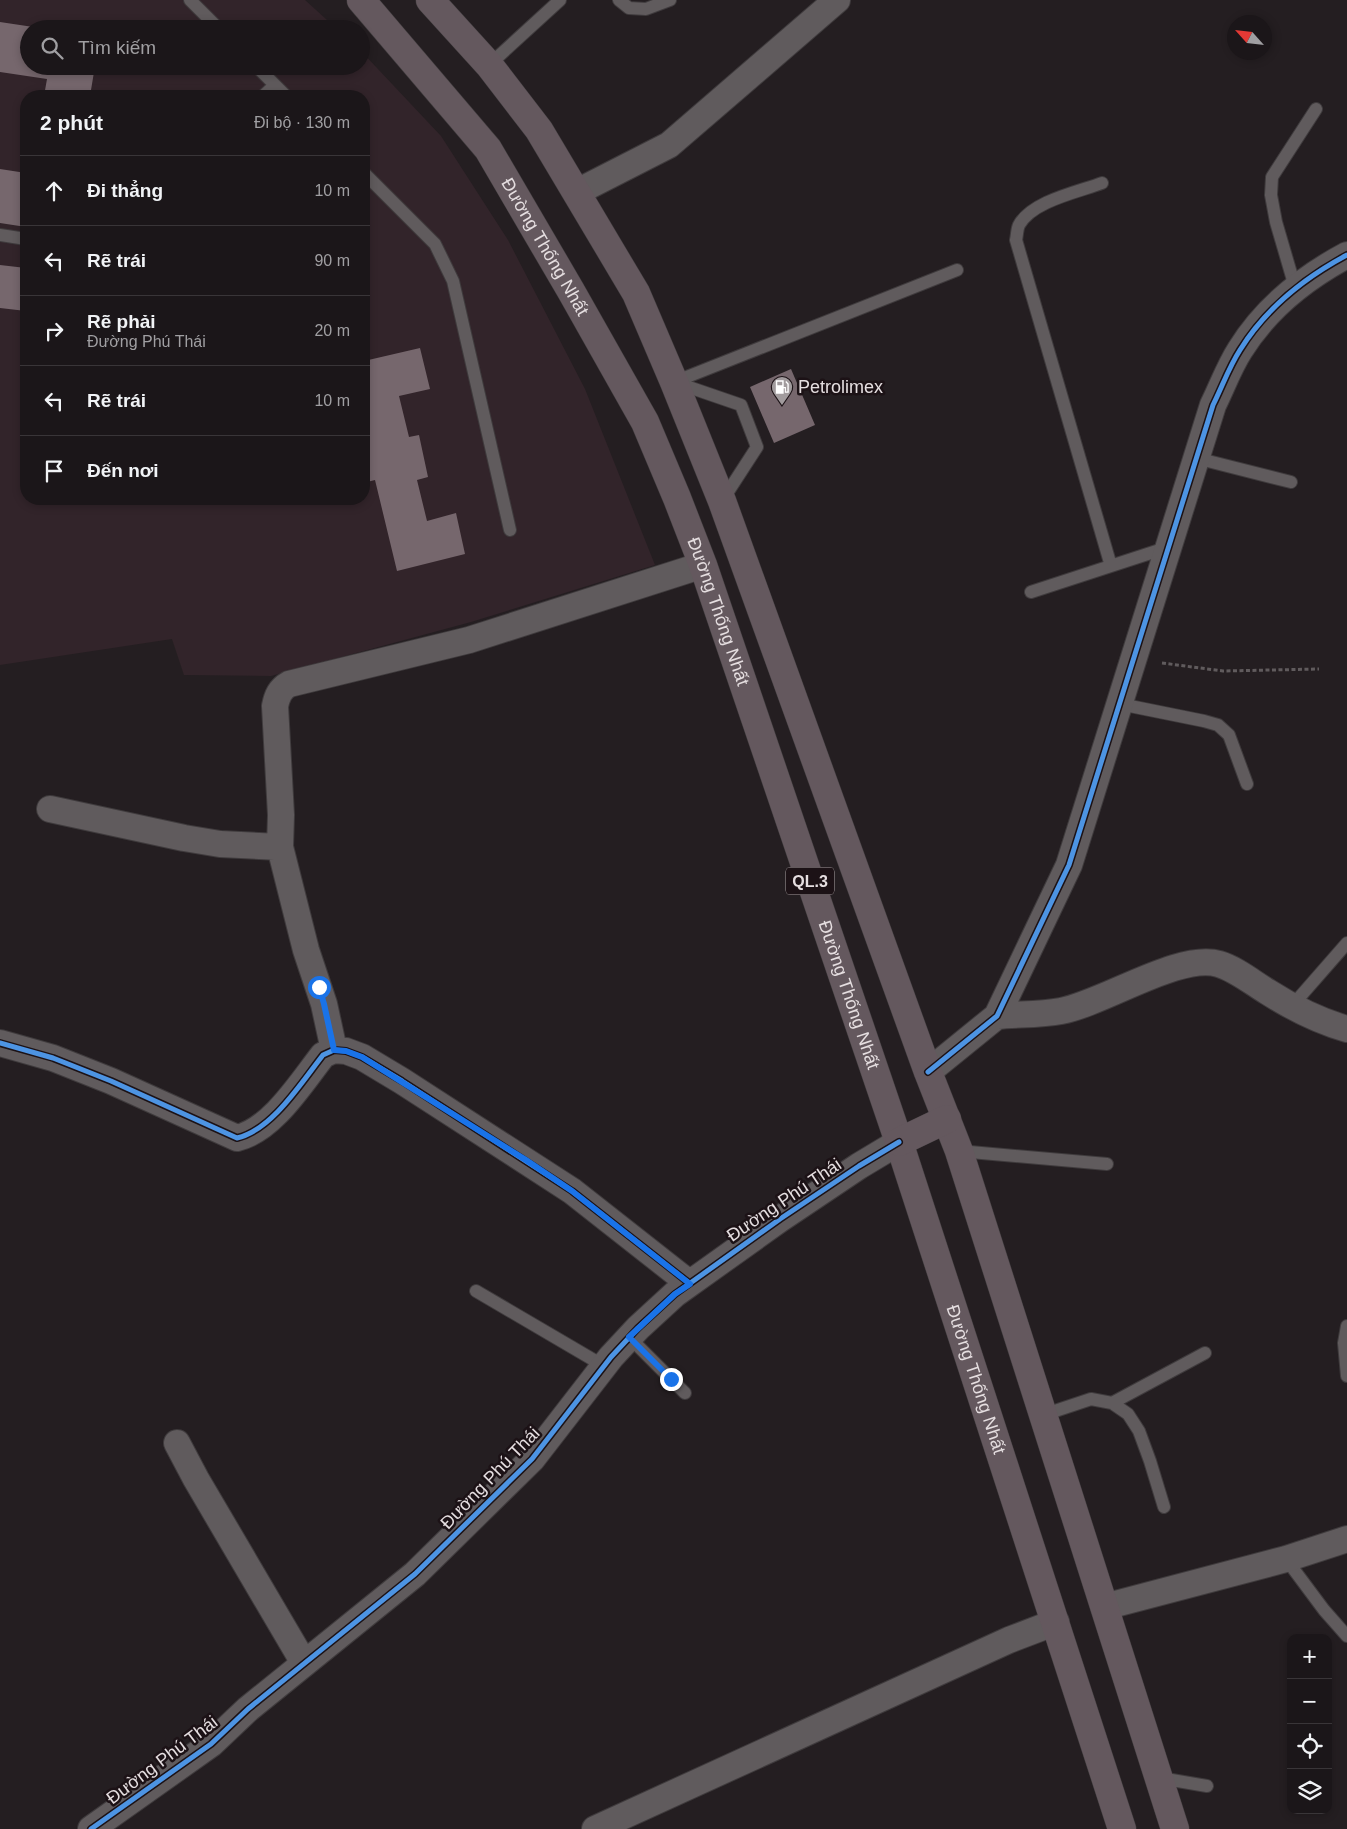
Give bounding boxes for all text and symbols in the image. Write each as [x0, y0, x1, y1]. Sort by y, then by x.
north arrow [1227, 15, 1272, 60]
search box [20, 20, 370, 75]
icon: search [38, 34, 66, 62]
text: Tìm kiếm [78, 37, 156, 58]
text: 2 phút [40, 111, 103, 134]
text: Đi bộ · 130 m [254, 114, 350, 131]
street label: Đường Thống Nhất [497, 174, 593, 319]
icon: ahead [40, 177, 68, 205]
text: Đi thẳng [87, 180, 163, 201]
text: 10 m [314, 182, 350, 199]
icon: left [40, 247, 68, 275]
text: Rẽ trái [87, 250, 146, 271]
text: 90 m [314, 252, 350, 269]
text: Rẽ phải [87, 311, 156, 332]
icon: right [40, 317, 68, 345]
text: 20 m [314, 322, 350, 339]
text: Đường Phú Thái [87, 333, 206, 350]
fuel station icon: Petrolimex [770, 375, 794, 406]
place label: Petrolimex [798, 377, 883, 397]
icon: left [40, 387, 68, 415]
text: Rẽ trái [87, 390, 146, 411]
text: 10 m [314, 392, 350, 409]
icon: arrive [40, 457, 68, 485]
text: Đến nơi [87, 460, 159, 481]
street label: Đường Thống Nhất [683, 534, 753, 688]
road number: QL.3 [786, 868, 834, 894]
street label: Đường Thống Nhất [814, 918, 884, 1072]
route start [308, 976, 331, 999]
street label: Đường Phú Thái [723, 1154, 845, 1246]
street label: Đường Thống Nhất [943, 1302, 1010, 1457]
route end [660, 1368, 683, 1391]
street label: Đường Phú Thái [436, 1423, 544, 1533]
map controls [1287, 1634, 1332, 1814]
button: + [1287, 1634, 1332, 1679]
button: − [1287, 1679, 1332, 1724]
street label: Đường Phú Thái [103, 1712, 221, 1808]
button: locate [1287, 1724, 1332, 1769]
button: layers [1287, 1769, 1332, 1814]

